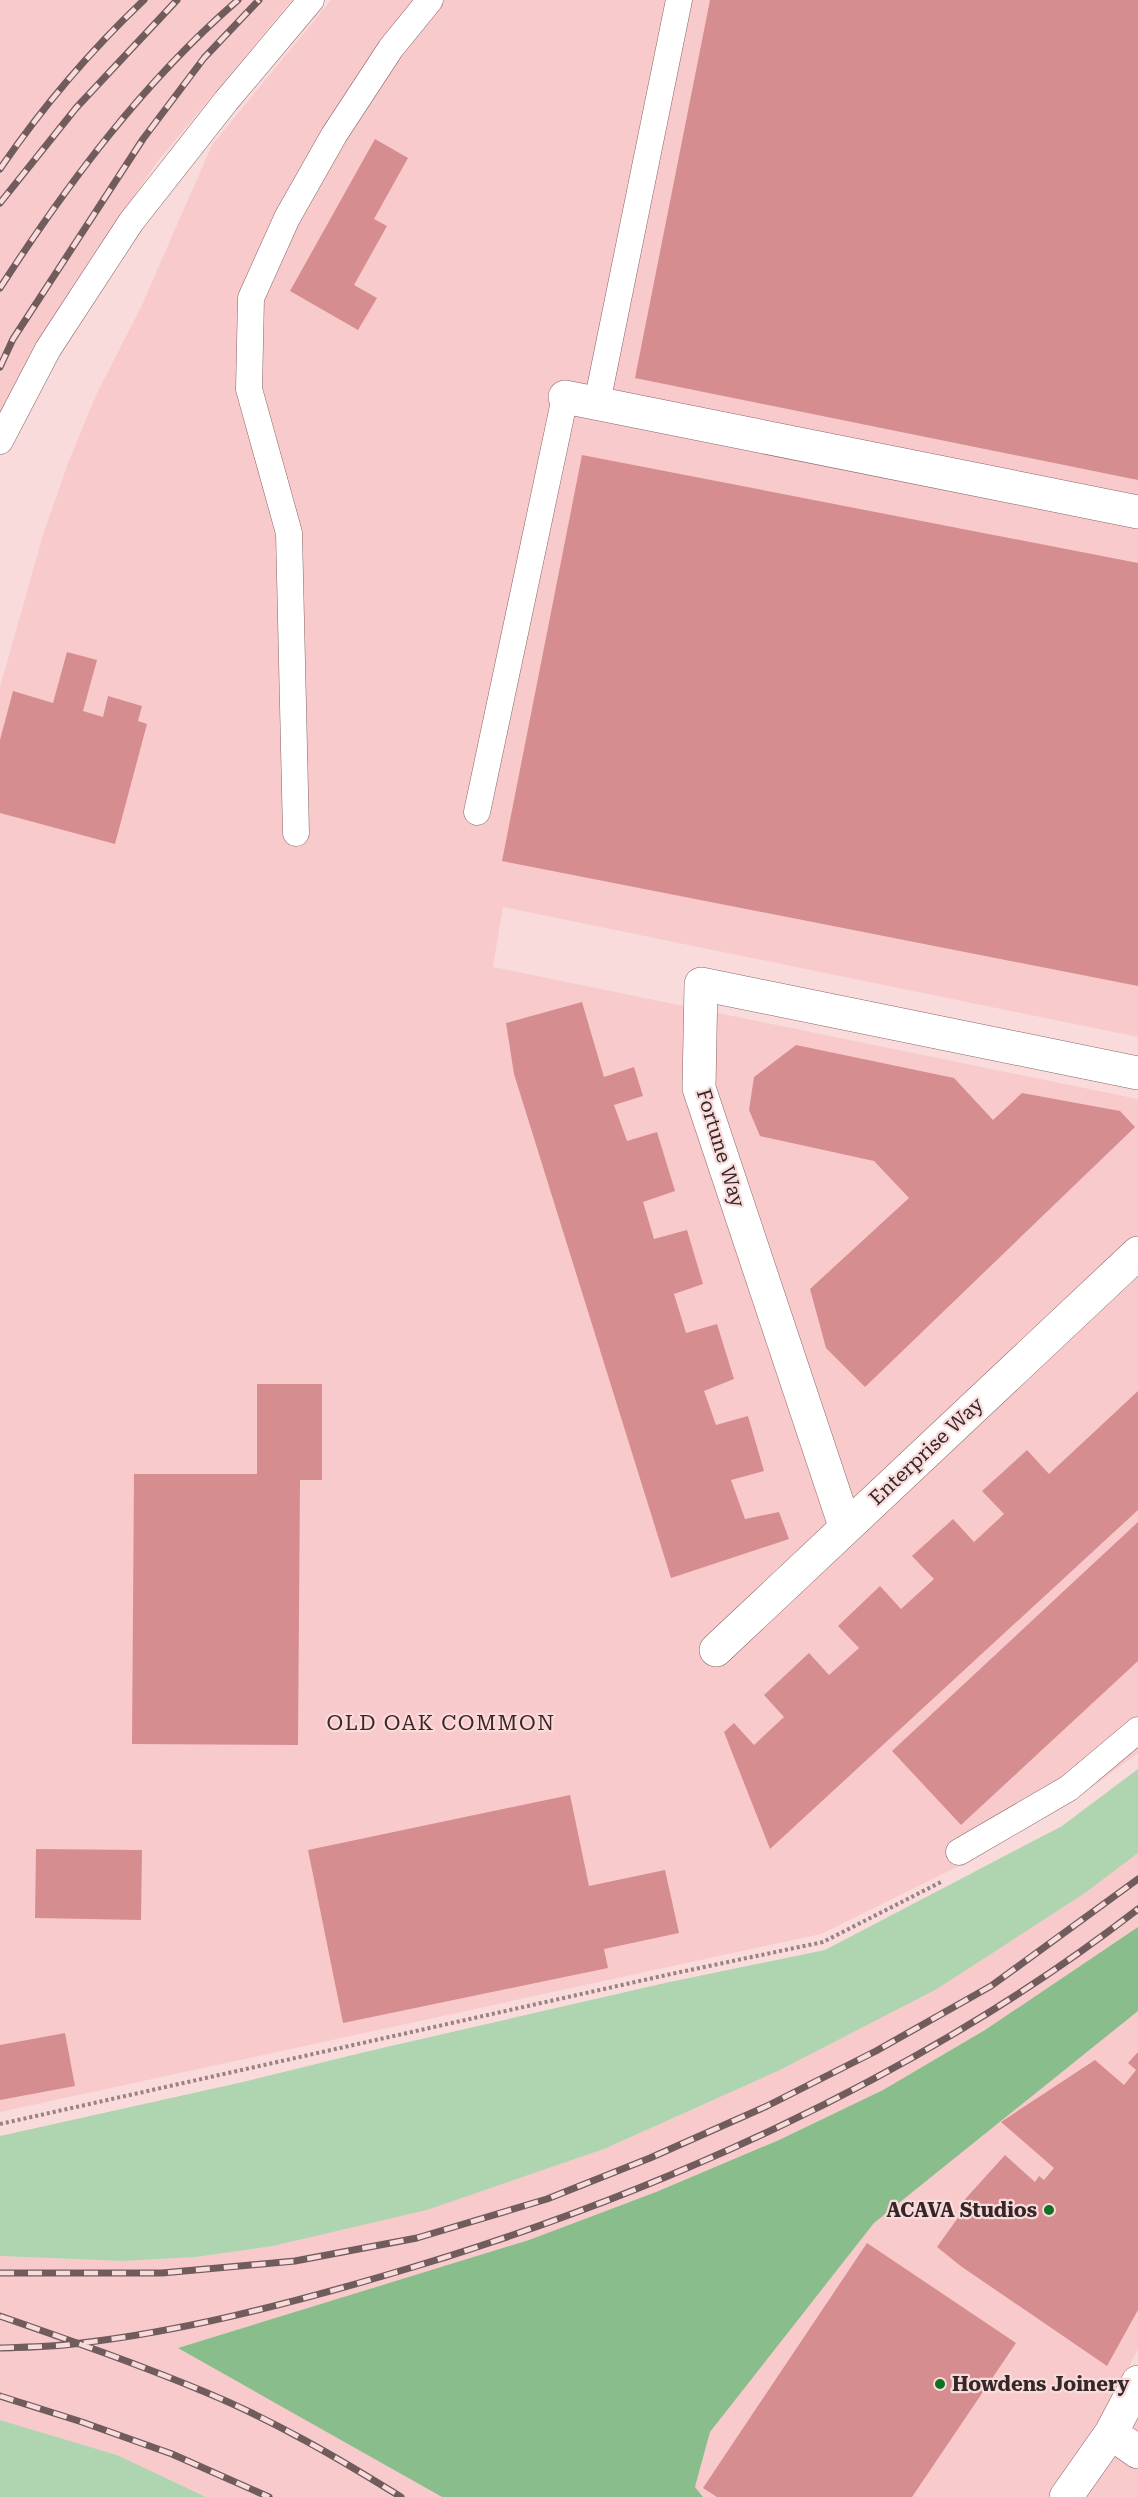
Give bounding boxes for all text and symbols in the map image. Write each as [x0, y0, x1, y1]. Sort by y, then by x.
street label: Fortune Way [692, 1086, 750, 1210]
street label: Enterprise Way [864, 1392, 988, 1510]
district label: OLD OAK COMMON [327, 1711, 555, 1735]
place label: ACAVA Studios [886, 2198, 1037, 2222]
marker: ACAVA Studios [1042, 2203, 1056, 2217]
place label: Howdens Joinery [952, 2372, 1129, 2396]
marker: Howdens Joinery [933, 2377, 947, 2391]

